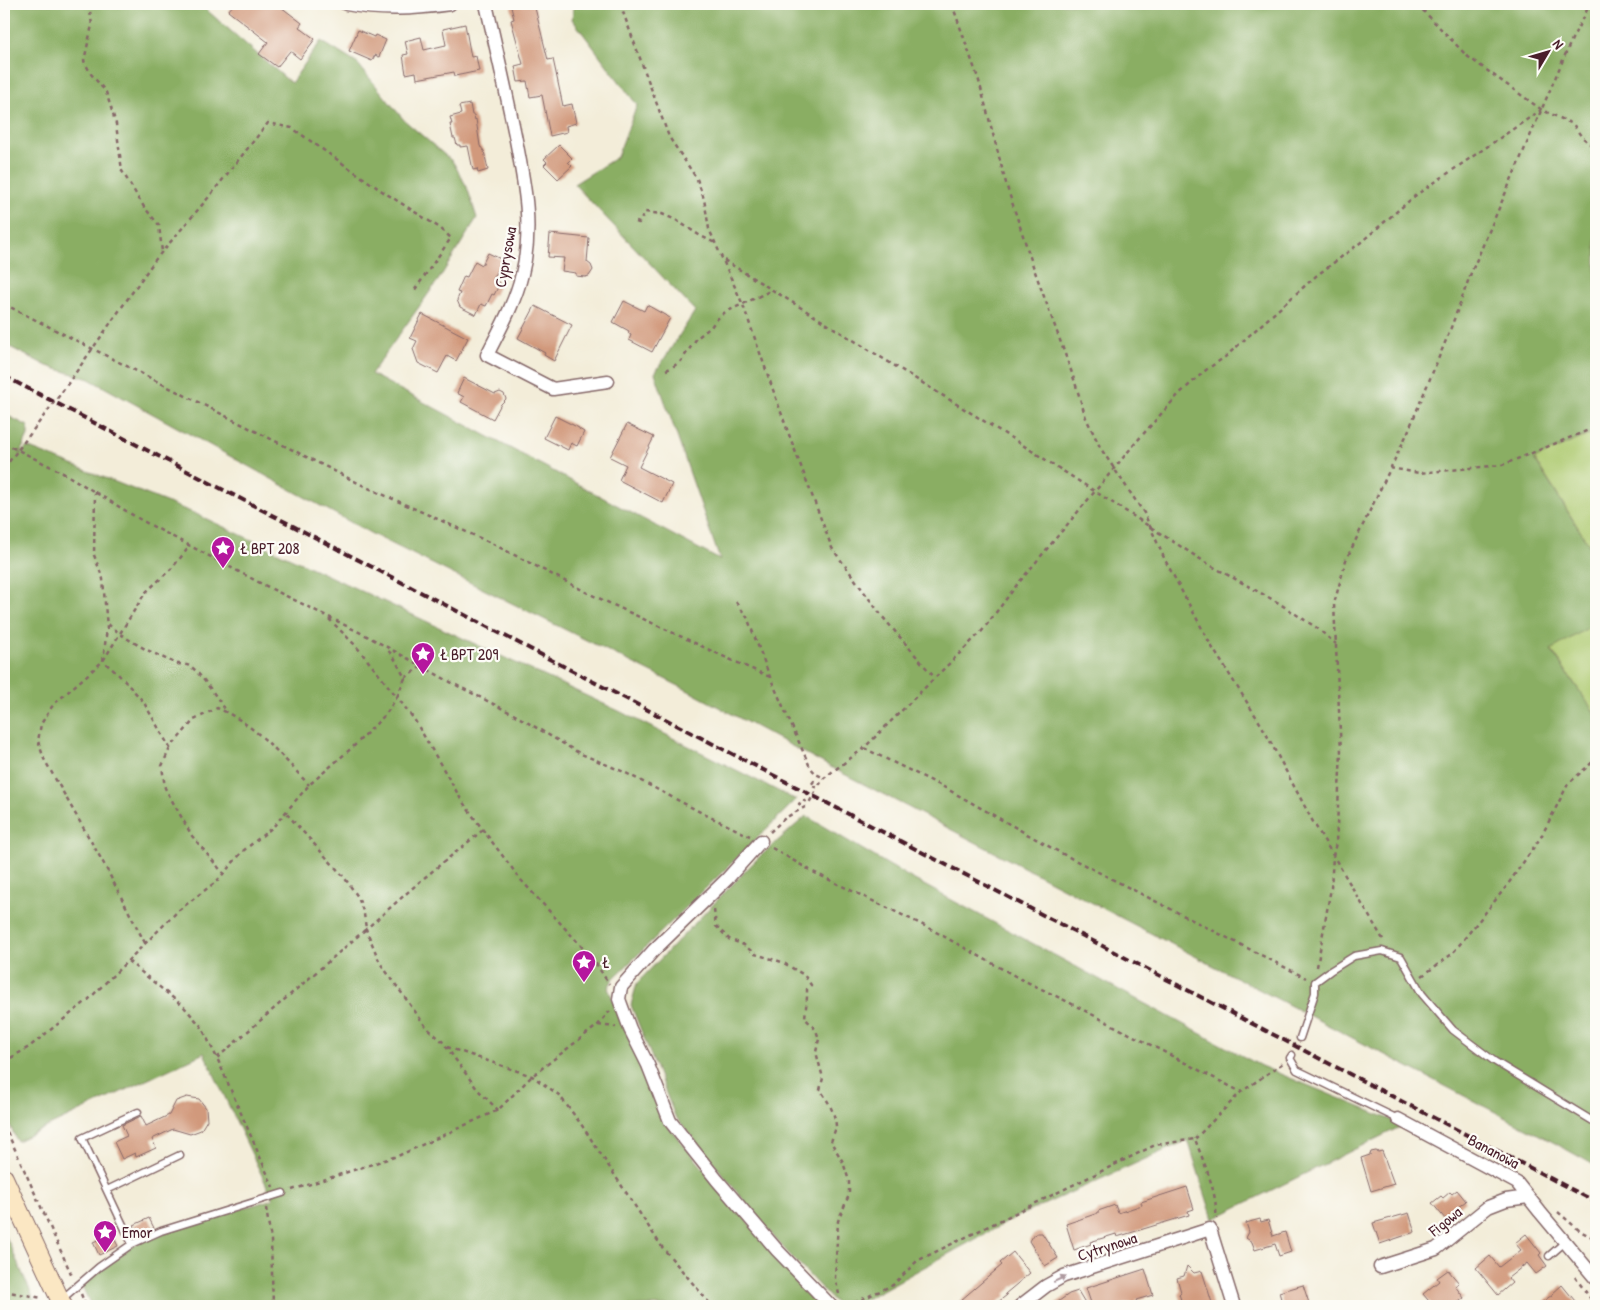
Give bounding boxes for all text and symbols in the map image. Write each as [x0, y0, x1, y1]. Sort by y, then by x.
north arrow [1522, 28, 1572, 78]
text: N [1549, 35, 1569, 53]
street label: Cyprysowa [489, 225, 521, 289]
place icon: Ł BPT 208 [210, 535, 236, 569]
place label: Ł BPT 208 [240, 537, 300, 559]
place icon: Ł BPT 209 [410, 641, 436, 675]
place label: Ł BPT 209 [440, 643, 499, 665]
place icon: Ł [571, 949, 597, 983]
place label: Ł [602, 951, 610, 973]
street label: Bananowa [1464, 1128, 1524, 1174]
street label: Figowa [1423, 1201, 1466, 1242]
place icon: Emor [92, 1219, 118, 1253]
place label: Emor [122, 1221, 153, 1243]
street label: Cytrynowa [1074, 1226, 1140, 1266]
one-way arrow [1053, 1274, 1067, 1282]

